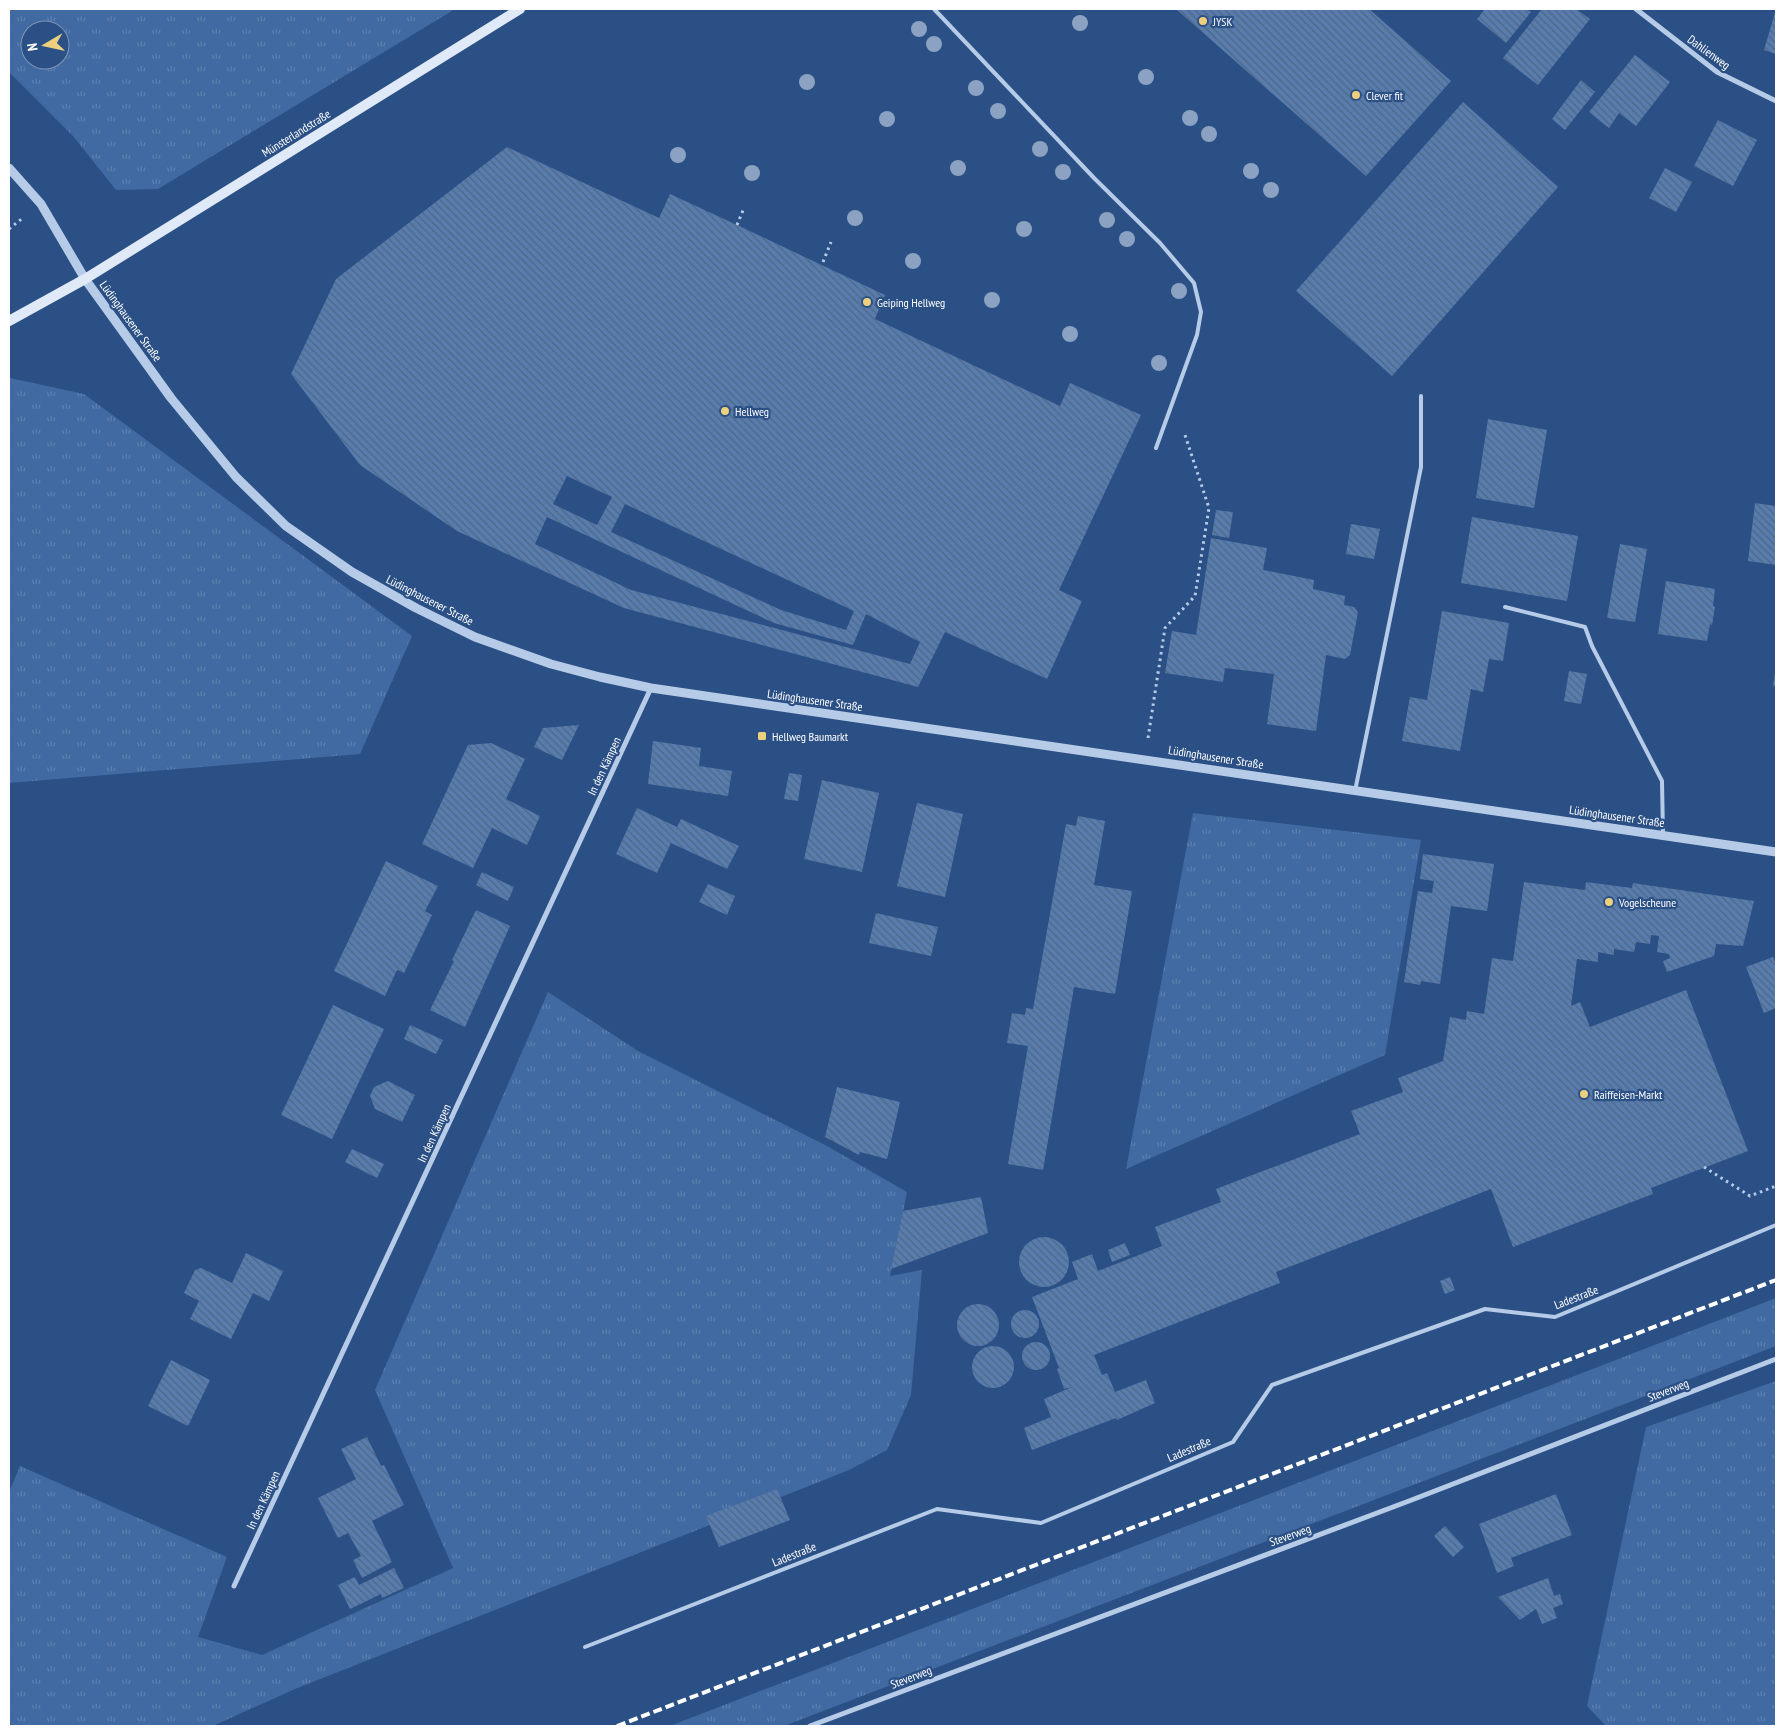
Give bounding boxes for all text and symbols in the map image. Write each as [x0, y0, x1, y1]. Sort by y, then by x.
place label: JYSK [1212, 14, 1232, 29]
marker: JYSK [1197, 15, 1209, 27]
north arrow [20, 20, 70, 70]
street label: Dahlienweg [1685, 32, 1733, 72]
text: N [23, 42, 42, 52]
place label: Clever fit [1366, 88, 1404, 103]
marker: Clever fit [1350, 89, 1362, 101]
street label: Münsterlandstraße [259, 106, 333, 160]
street label: Lüdinghausener Straße [97, 278, 165, 364]
place label: Geiping Hellweg [877, 295, 945, 310]
marker: Geiping Hellweg [861, 296, 873, 308]
place label: Hellweg [735, 404, 769, 419]
marker: Hellweg [719, 405, 731, 417]
street label: Lüdinghausener Straße [384, 571, 476, 629]
street label: Lüdinghausener Straße [766, 686, 864, 714]
place label: Hellweg Baumarkt [772, 729, 849, 744]
marker: Hellweg Baumarkt [756, 730, 768, 742]
street label: In den Kämpen [584, 734, 624, 798]
street label: Lüdinghausener Straße [1167, 742, 1265, 772]
street label: Lüdinghausener Straße [1568, 802, 1666, 830]
place label: Vogelscheune [1618, 895, 1676, 910]
marker: Vogelscheune [1603, 896, 1615, 908]
place label: Raiffeisen-Markt [1594, 1087, 1663, 1102]
marker: Raiffeisen-Markt [1578, 1088, 1590, 1100]
street label: In den Kämpen [414, 1101, 454, 1165]
street label: Ladestraße [1552, 1282, 1600, 1312]
street label: Steverweg [1645, 1375, 1691, 1405]
street label: Ladestraße [1165, 1433, 1213, 1465]
street label: In den Kämpen [243, 1468, 283, 1532]
street label: Steverweg [1267, 1521, 1313, 1549]
street label: Ladestraße [770, 1538, 818, 1570]
street label: Steverweg [888, 1662, 934, 1692]

